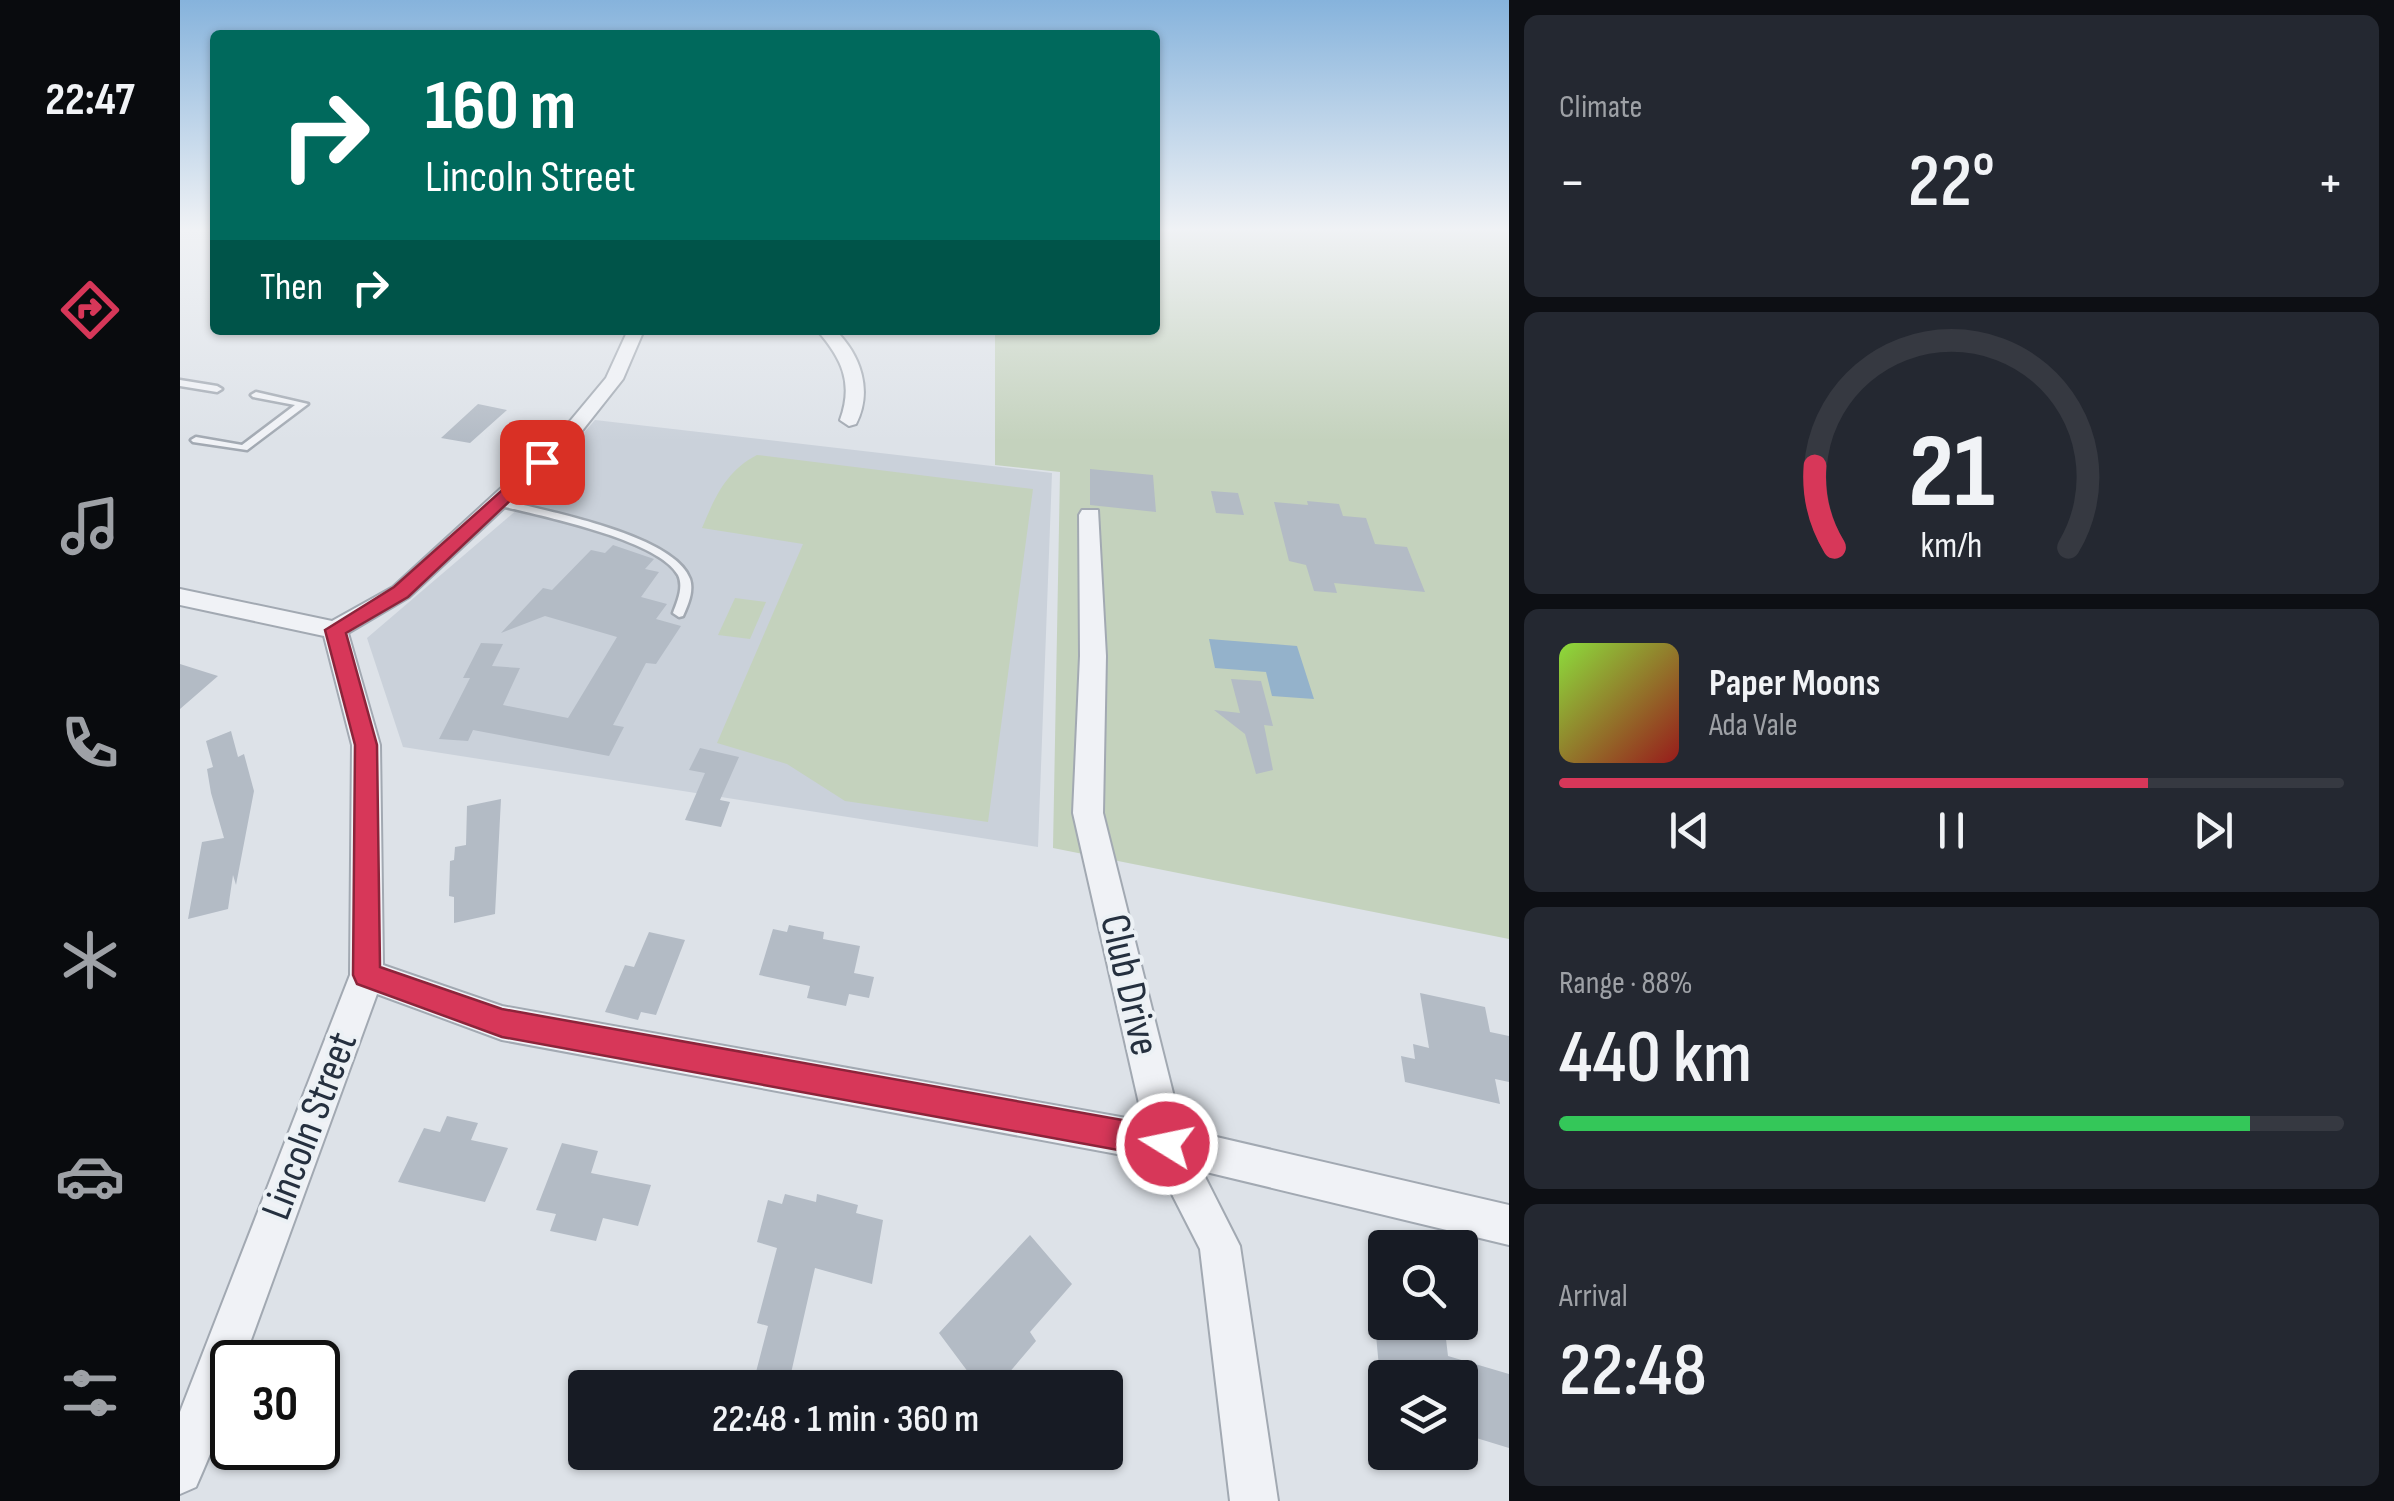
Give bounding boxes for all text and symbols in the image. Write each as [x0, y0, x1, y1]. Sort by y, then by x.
text: 160 m [425, 65, 576, 149]
icon: right [260, 70, 390, 200]
text: 22:47 [45, 73, 135, 128]
text: Climate [1559, 88, 1642, 127]
text: 22° [1908, 137, 1995, 228]
text: Lincoln Street [425, 150, 636, 205]
text: − [1559, 150, 1586, 217]
text: + [2317, 150, 2344, 217]
icon: right [343, 260, 398, 315]
text: Then [260, 265, 323, 310]
icon: directions [55, 275, 125, 345]
text: 21 [1908, 411, 1995, 536]
pin [500, 420, 585, 505]
icon: arrive [515, 435, 570, 490]
icon: music [55, 491, 125, 561]
text: km/h [1921, 525, 1982, 568]
text: Paper Moons [1709, 661, 1880, 706]
text: Ada Vale [1709, 706, 1798, 745]
icon: phone [55, 708, 125, 778]
icon: previous [1662, 803, 1717, 858]
icon: pause [1924, 803, 1979, 858]
icon: next [2186, 803, 2241, 858]
street label: Club Drive [1088, 910, 1170, 1060]
icon: climate [55, 925, 125, 995]
text: Range · 88% [1559, 964, 1693, 1003]
text: 440 km [1559, 1013, 1752, 1104]
street label: Lincoln Street [251, 1025, 369, 1227]
position arrow [1115, 1092, 1219, 1196]
icon: car [55, 1141, 125, 1211]
map controls [1368, 1230, 1478, 1470]
button: search [1368, 1230, 1478, 1340]
text: Arrival [1559, 1277, 1628, 1316]
text: 22:48 [1559, 1326, 1707, 1417]
speed limit sign: 30 [210, 1340, 340, 1470]
icon: filters [55, 1358, 125, 1428]
button: layers [1368, 1360, 1478, 1470]
text: 22:48 · 1 min · 360 m [712, 1397, 979, 1442]

